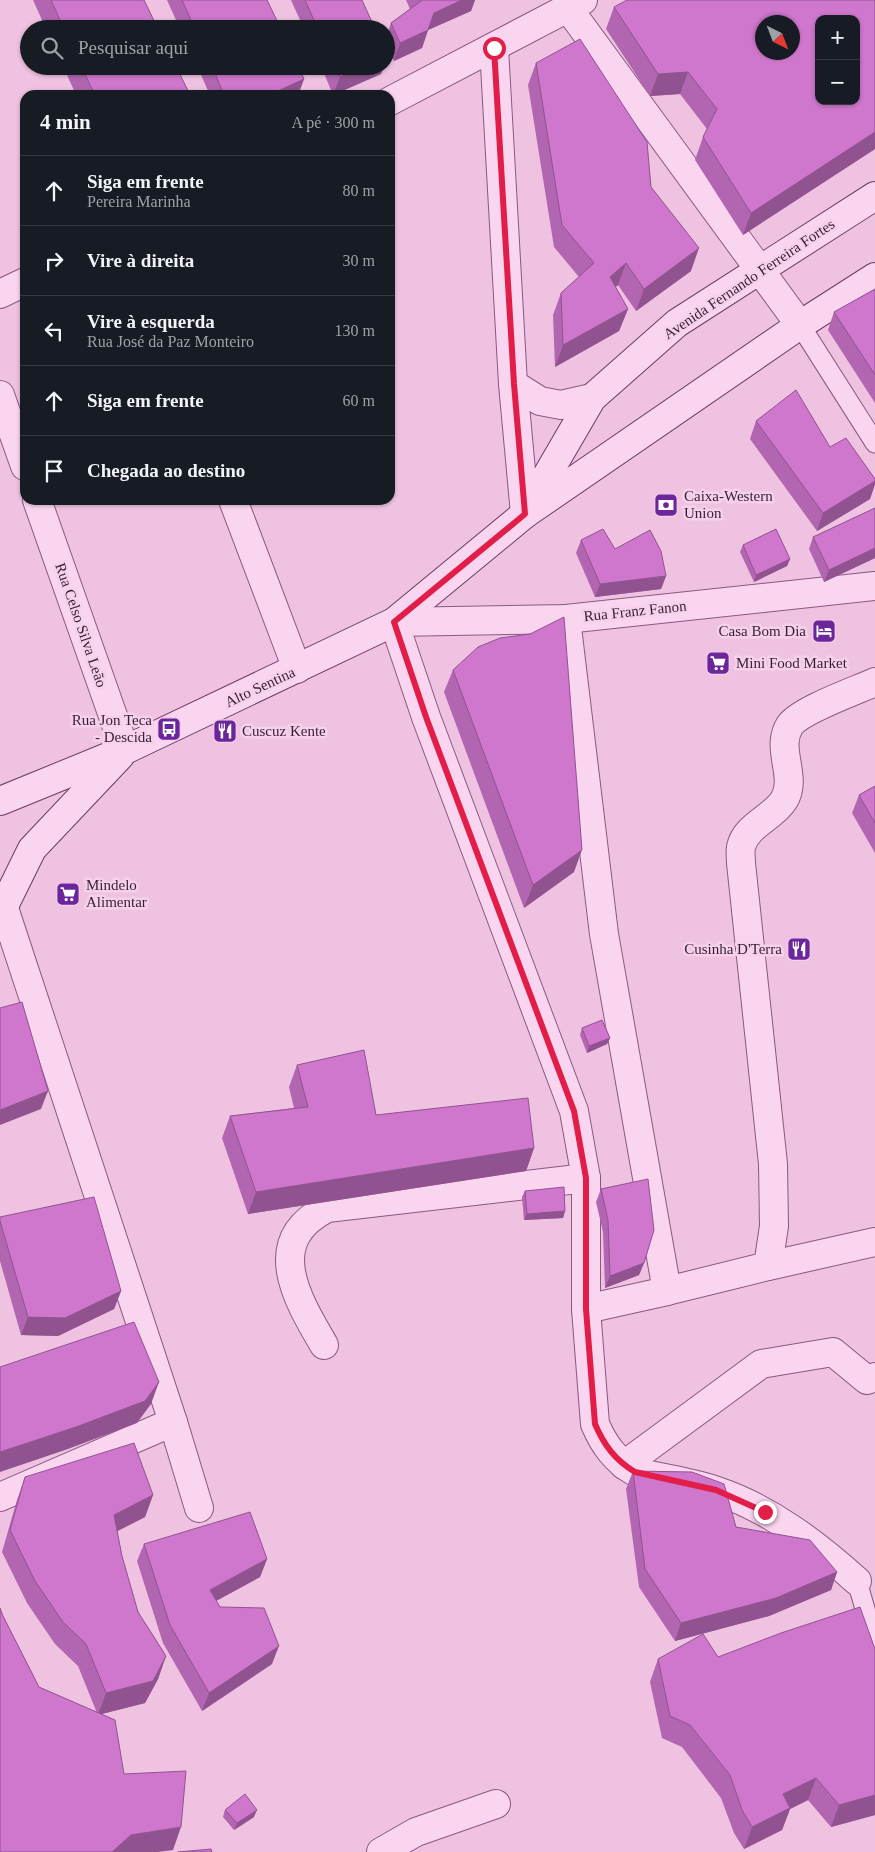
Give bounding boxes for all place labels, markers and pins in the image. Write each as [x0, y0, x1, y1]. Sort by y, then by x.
place label: Caixa-Western Union [684, 488, 773, 521]
bank icon: Caixa-Western Union [653, 492, 679, 518]
hotel icon: Casa Bom Dia [811, 618, 837, 644]
place label: Casa Bom Dia [719, 623, 806, 639]
supermarket icon: Mini Food Market [705, 650, 731, 676]
place label: Mini Food Market [736, 655, 848, 671]
place label: Rua Jon Teca - Descida [72, 712, 152, 745]
bus stop icon: Rua Jon Teca - Descida [156, 716, 182, 742]
restaurant icon: Cuscuz Kente [212, 718, 238, 744]
place label: Cuscuz Kente [242, 723, 326, 739]
place label: Mindelo Alimentar [86, 877, 147, 910]
supermarket icon: Mindelo Alimentar [55, 881, 81, 907]
restaurant icon: Cusinha D'Terra [786, 936, 812, 962]
place label: Cusinha D'Terra [684, 941, 782, 957]

